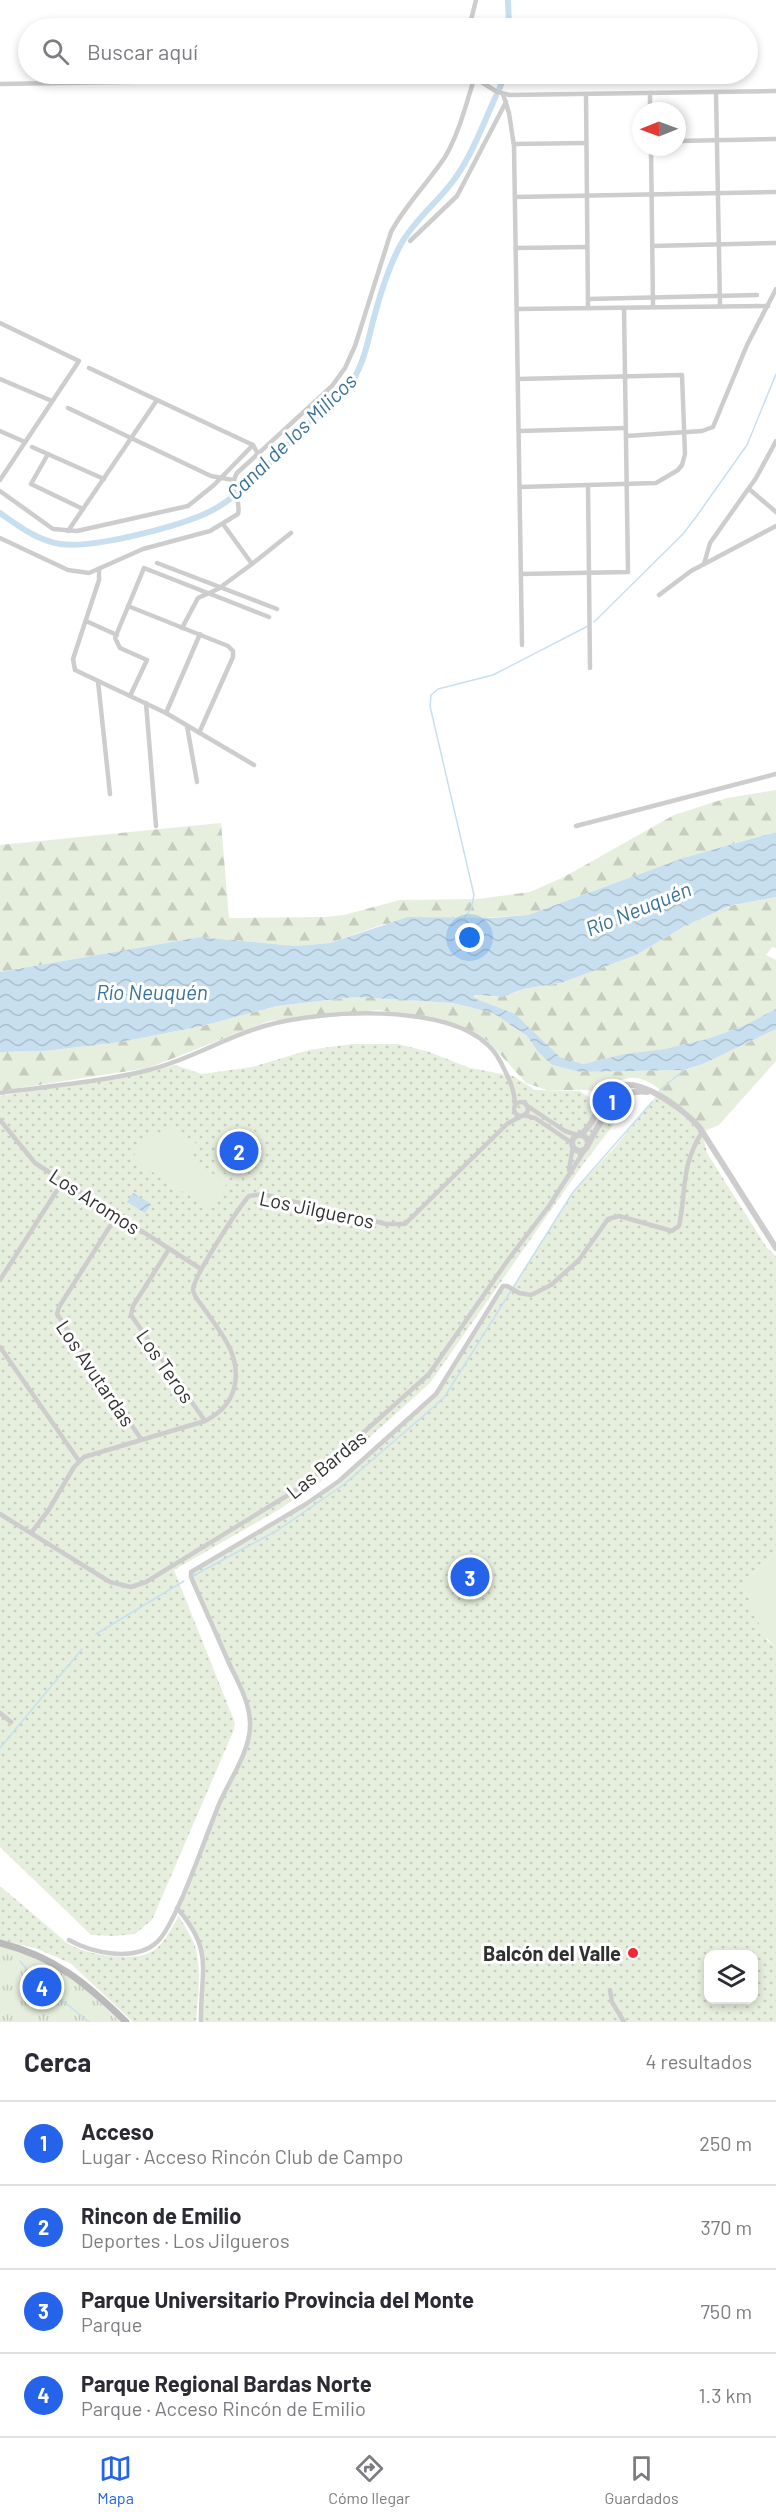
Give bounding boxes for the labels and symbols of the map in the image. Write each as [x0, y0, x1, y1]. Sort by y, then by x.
north arrow [632, 102, 686, 156]
water label: Canal de los Milicos [221, 368, 361, 504]
water label: Río Neuquén [582, 876, 694, 940]
your location [455, 923, 484, 952]
water label: Río Neuquén [96, 979, 208, 1004]
pin: 1 [592, 1078, 632, 1124]
pin: 2 [220, 1128, 258, 1174]
street label: Los Aromos [45, 1163, 145, 1239]
street label: Los Jilgueros [257, 1185, 377, 1233]
street label: Los Avutardas [52, 1315, 140, 1431]
street label: Los Teros [132, 1325, 200, 1407]
street label: Las Bardas [281, 1425, 371, 1503]
pin: 3 [450, 1554, 490, 1600]
place label: Balcón del Valle [483, 1941, 621, 1965]
marker: Balcón del Valle [626, 1946, 640, 1960]
pin: 4 [22, 1964, 62, 2010]

